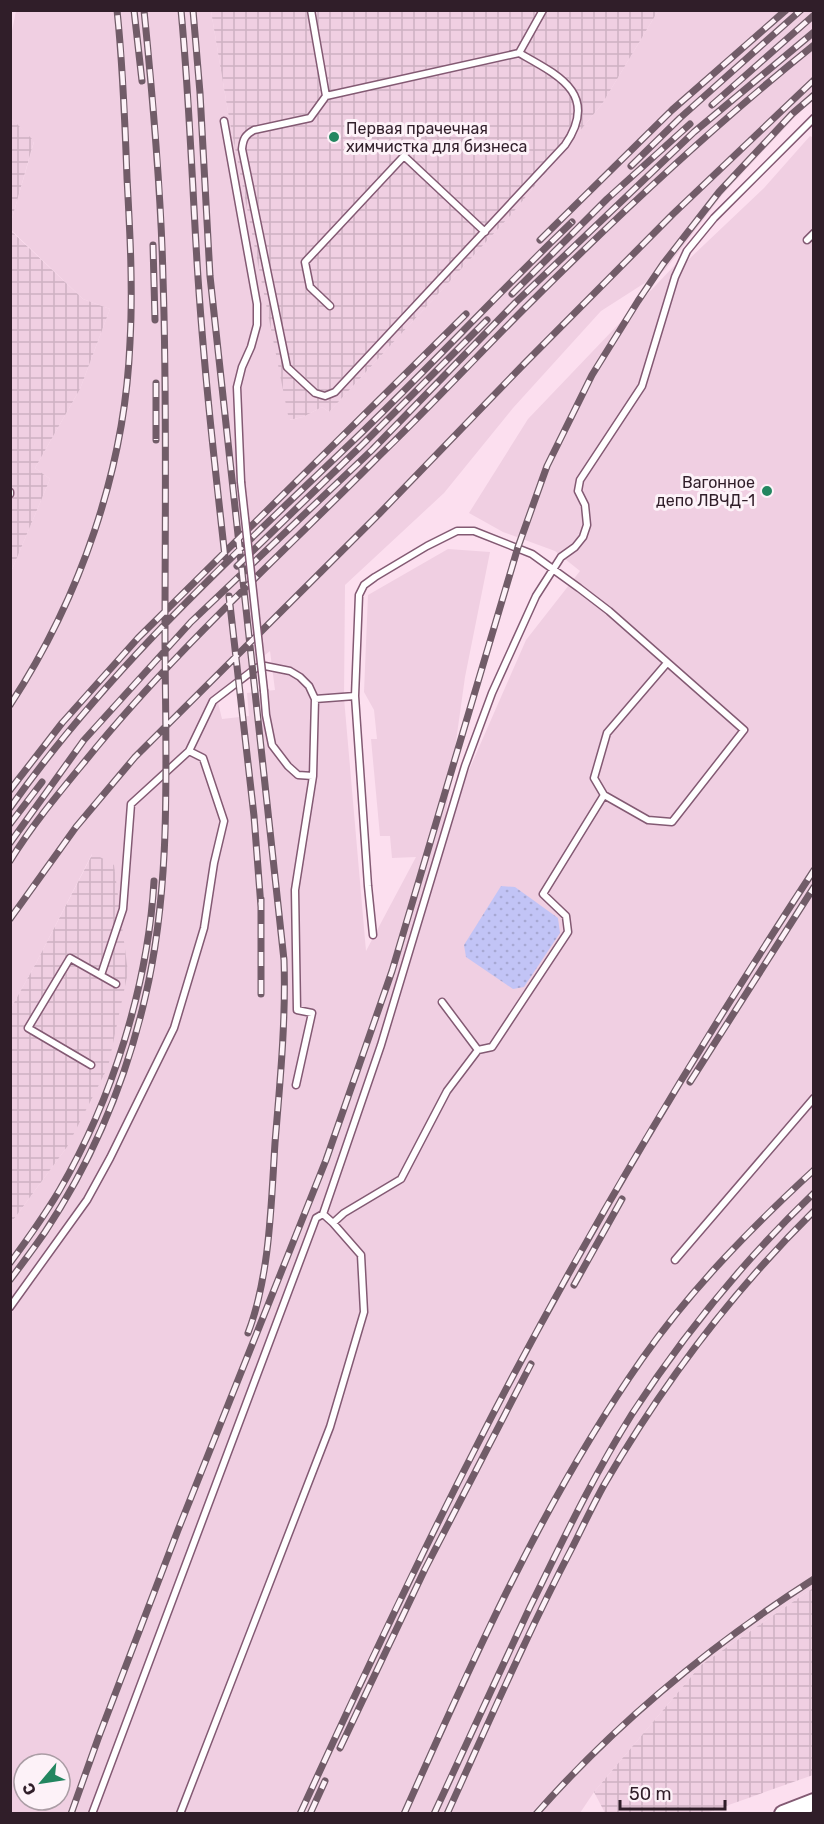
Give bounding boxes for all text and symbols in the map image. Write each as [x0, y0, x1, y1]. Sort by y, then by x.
place label: Первая прачечная химчистка для бизнеса [346, 119, 527, 156]
marker: Первая прачечная химчистка для бизнеса [327, 130, 341, 144]
place label: Вагонное депо ЛВЧД-1 [656, 473, 755, 510]
marker: Вагонное депо ЛВЧД-1 [760, 484, 774, 498]
north arrow [12, 1752, 72, 1812]
scale bar [620, 1773, 725, 1811]
text: С [18, 1780, 40, 1799]
text: 50 m [629, 1783, 672, 1805]

